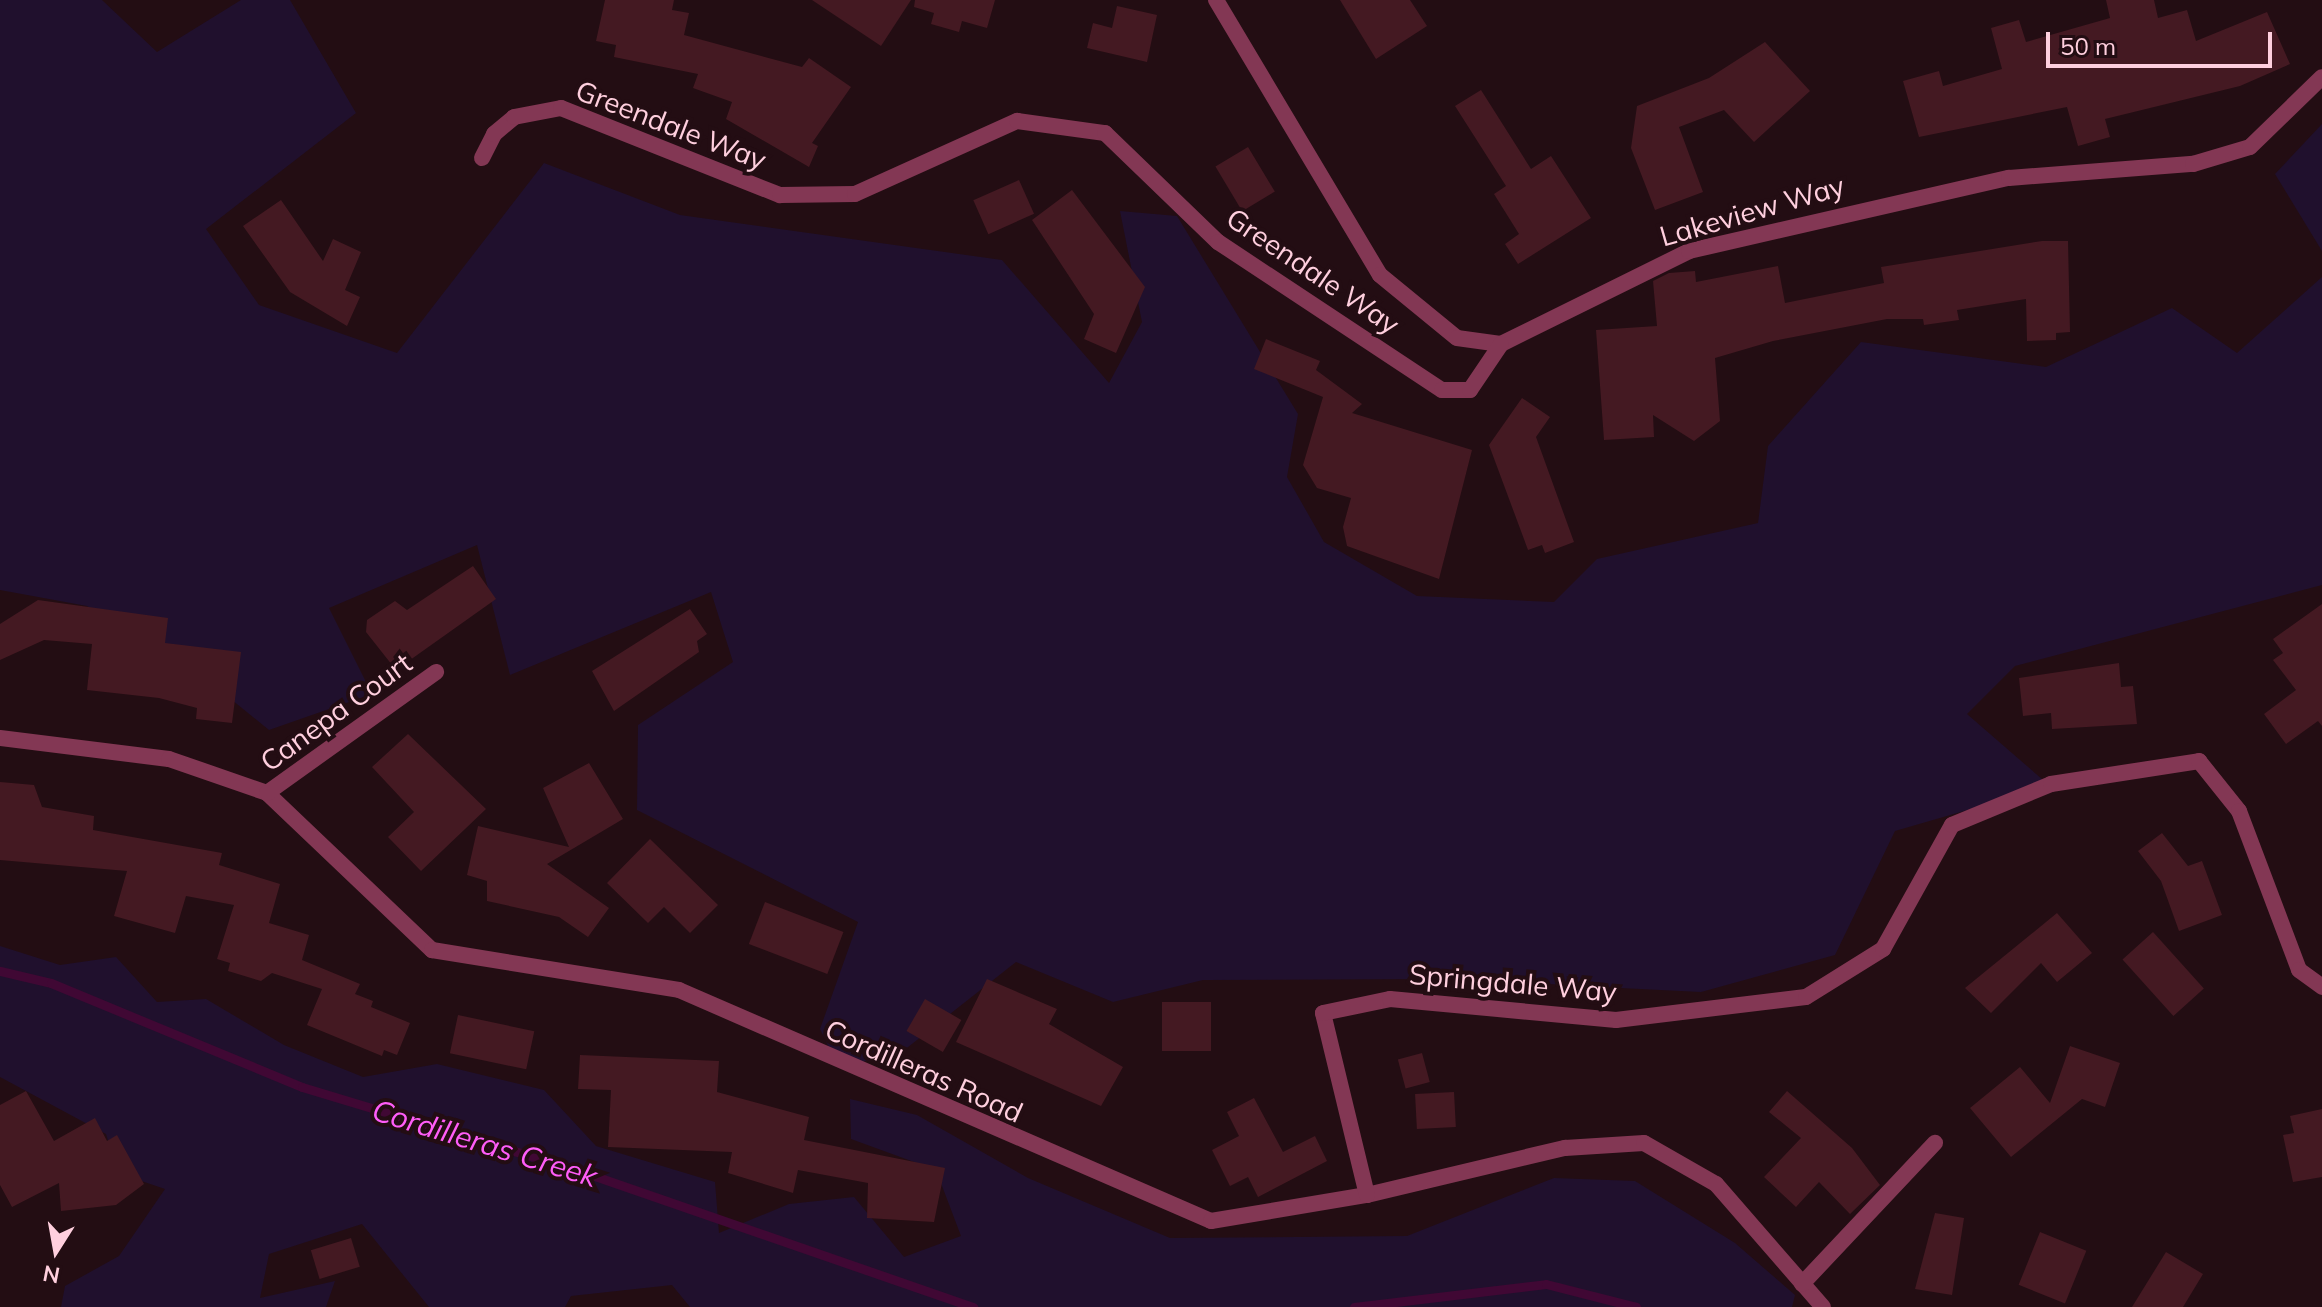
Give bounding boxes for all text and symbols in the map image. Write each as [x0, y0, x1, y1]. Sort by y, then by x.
scale bar [2050, 16, 2276, 66]
text: 50 m [2060, 31, 2116, 61]
street label: Greendale Way [571, 73, 771, 177]
street label: Lakeview Way [1656, 169, 1848, 253]
street label: Greendale Way [1220, 201, 1406, 341]
street label: Canepa Court [254, 646, 418, 778]
street label: Springdale Way [1408, 957, 1618, 1009]
street label: Cordilleras Road [820, 1012, 1028, 1130]
water label: Cordilleras Creek [368, 1092, 602, 1194]
north arrow [16, 1211, 96, 1291]
text: N [41, 1259, 62, 1290]

